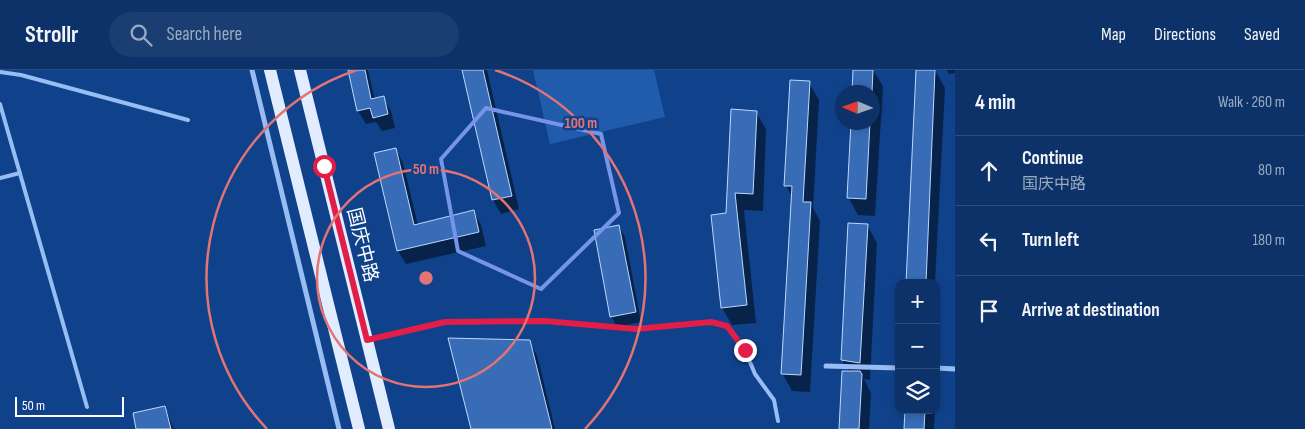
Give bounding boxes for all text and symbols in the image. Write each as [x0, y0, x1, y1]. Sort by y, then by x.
search box [109, 12, 459, 57]
text: Strollr [25, 20, 79, 49]
icon: search [127, 21, 155, 49]
text: Search here [167, 23, 242, 46]
text: Map [1101, 24, 1126, 45]
text: Directions [1154, 24, 1216, 45]
text: Saved [1244, 24, 1280, 45]
north arrow [835, 85, 880, 130]
text: 4 min [975, 90, 1016, 115]
text: Walk · 260 m [1218, 93, 1285, 112]
text: 100 m [565, 114, 597, 133]
text: Continue [1022, 147, 1083, 170]
route start [313, 155, 336, 178]
icon: ahead [975, 157, 1003, 185]
text: 50 m [413, 160, 439, 179]
text: 80 m [1258, 161, 1285, 180]
text: 国庆中路 [1022, 175, 1086, 194]
street label: 国庆中路 [342, 205, 382, 285]
icon: left [975, 227, 1003, 255]
text: Turn left [1022, 229, 1079, 252]
text: 180 m [1252, 231, 1285, 250]
centre of rings [417, 269, 435, 287]
map controls [895, 279, 940, 414]
button: + [895, 279, 940, 324]
icon: arrive [975, 297, 1003, 325]
text: Arrive at destination [1022, 299, 1160, 322]
button: − [895, 324, 940, 369]
route end [734, 339, 757, 362]
button: layers [895, 369, 940, 414]
scale bar [15, 394, 124, 417]
text: 50 m [22, 397, 45, 414]

